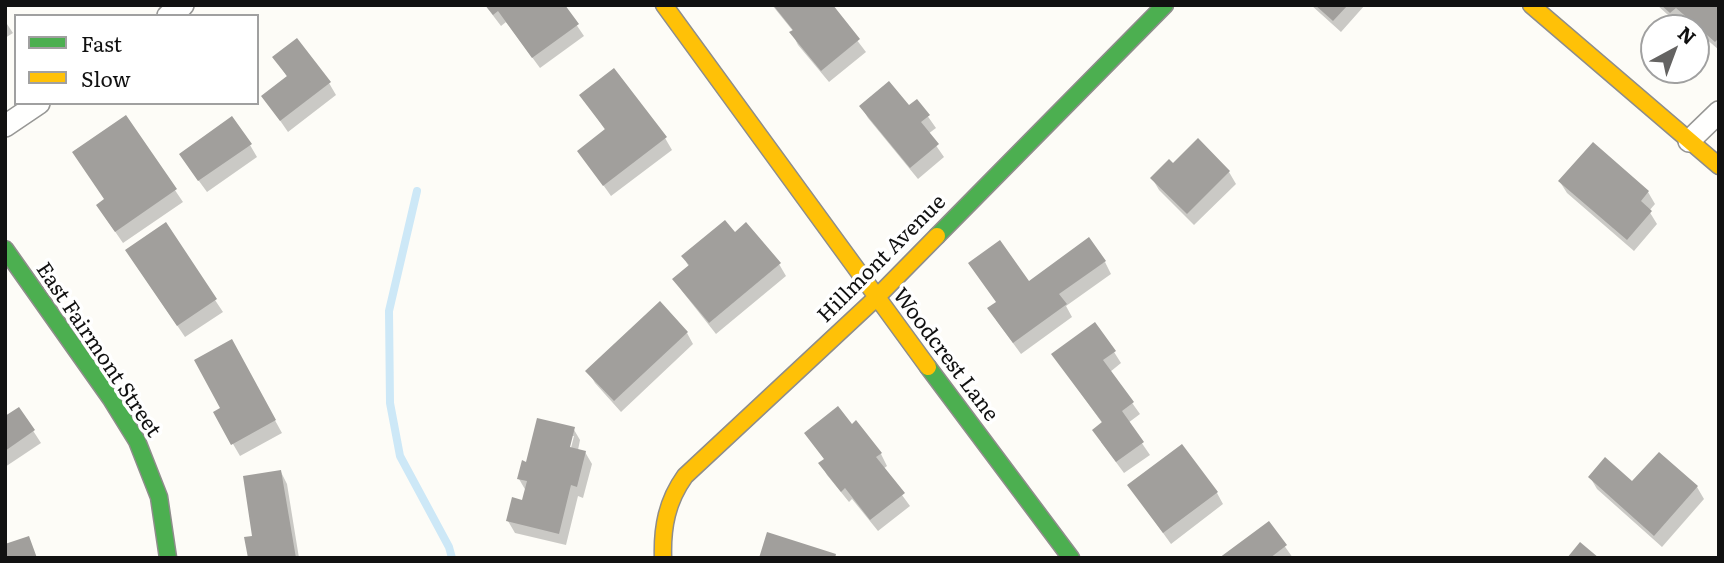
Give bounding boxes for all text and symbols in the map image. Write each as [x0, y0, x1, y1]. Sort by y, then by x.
legend [14, 14, 259, 105]
north arrow [1640, 14, 1710, 84]
text: N [1672, 19, 1703, 50]
text: Fast [81, 27, 122, 58]
text: Slow [81, 62, 131, 93]
street label: Hillmont Avenue [813, 190, 951, 328]
street label: East Fairmont Street [30, 258, 166, 442]
street label: Woodcrest Lane [887, 283, 1003, 427]

